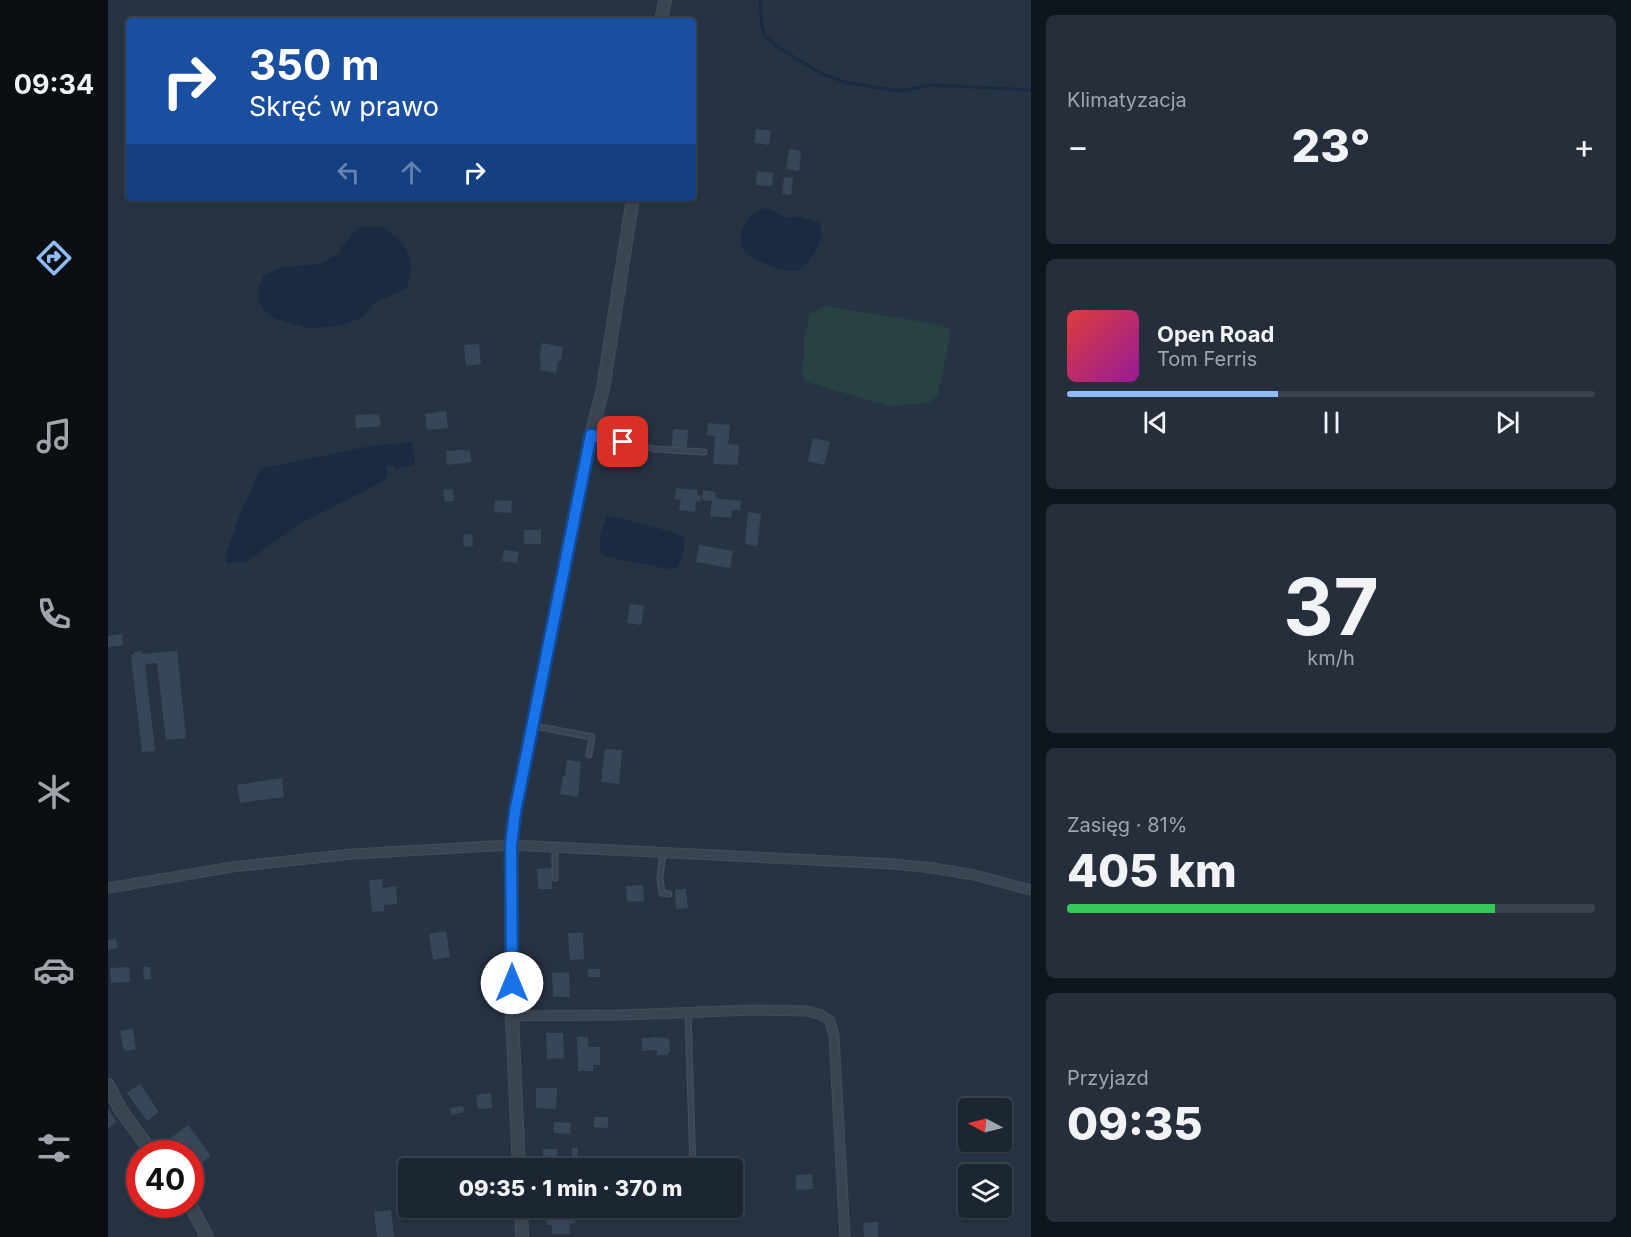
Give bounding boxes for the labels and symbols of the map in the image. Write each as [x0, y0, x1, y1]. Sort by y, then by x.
pin [597, 416, 648, 467]
position arrow [480, 951, 544, 1015]
north arrow [958, 1098, 1012, 1152]
speed limit sign: 40 [126, 1140, 204, 1218]

